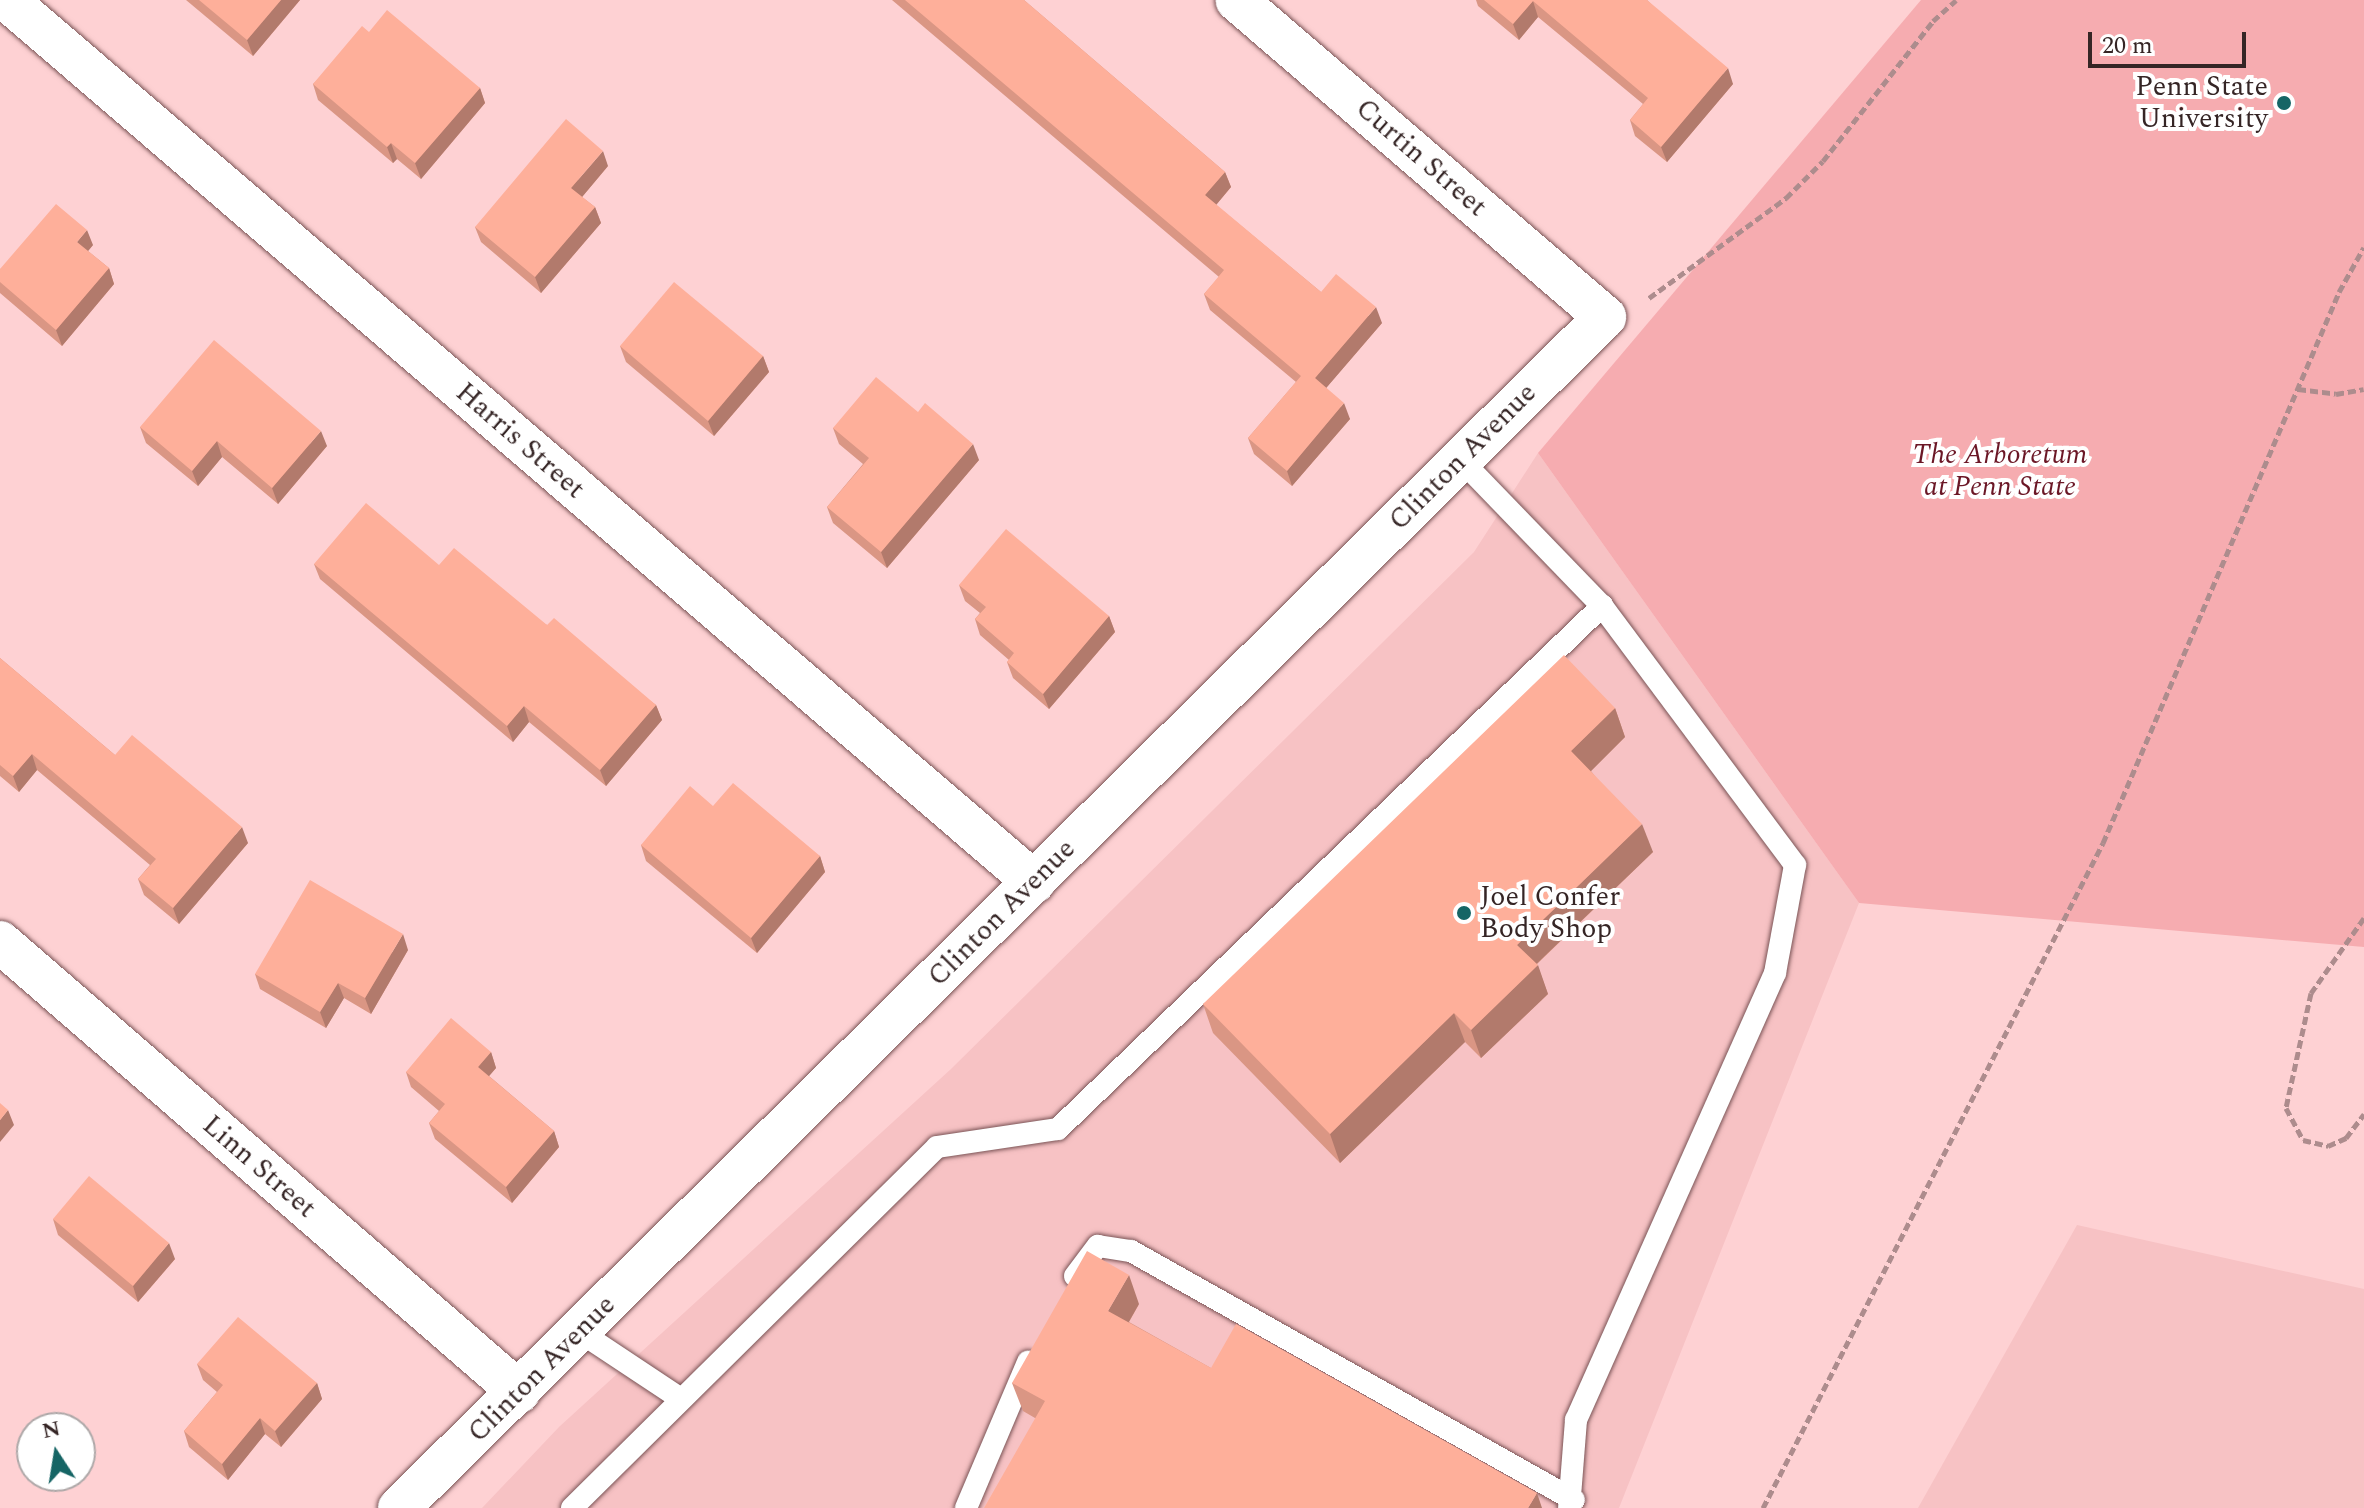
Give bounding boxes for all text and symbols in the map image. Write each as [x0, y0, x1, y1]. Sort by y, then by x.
scale bar [2092, 16, 2250, 66]
text: 20 m [2102, 28, 2153, 64]
place label: Penn State University [2135, 70, 2268, 136]
street label: Curtin Street [1349, 92, 1493, 224]
marker: Penn State University [2275, 94, 2293, 112]
street label: Harris Street [449, 376, 591, 506]
street label: Clinton Avenue [1382, 376, 1544, 538]
park label: The Arboretum at Penn State [1913, 438, 2087, 504]
street label: Clinton Avenue [921, 832, 1083, 994]
place label: Joel Confer Body Shop [1480, 880, 1620, 946]
marker: Joel Confer Body Shop [1455, 904, 1473, 922]
street label: Linn Street [195, 1109, 323, 1225]
street label: Clinton Avenue [461, 1288, 623, 1450]
north arrow [16, 1412, 96, 1492]
text: N [39, 1412, 64, 1448]

